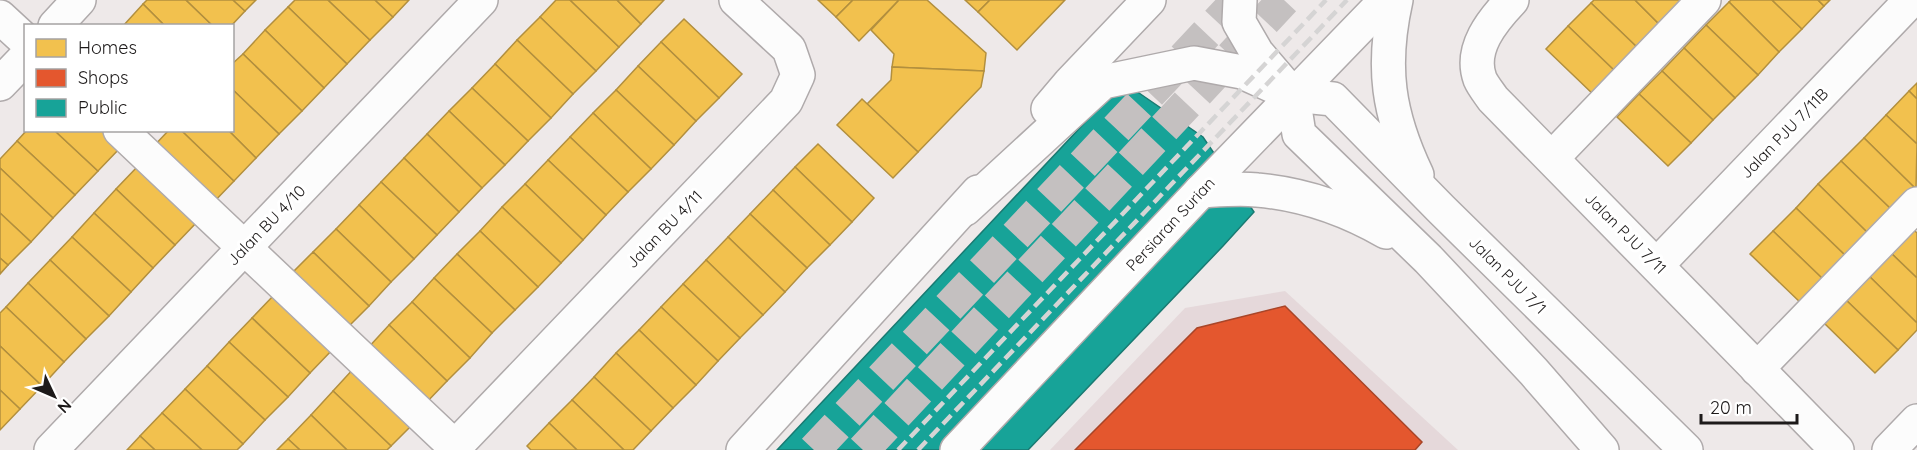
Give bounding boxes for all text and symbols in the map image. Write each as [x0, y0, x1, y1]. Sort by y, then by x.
legend [24, 24, 234, 132]
text: Homes [78, 36, 137, 59]
text: Shops [78, 66, 129, 89]
street label: Jalan PJU 7/11B [1736, 84, 1832, 182]
text: Public [78, 96, 127, 119]
street label: Persiaran Surian [1121, 173, 1219, 275]
street label: Jalan BU 4/10 [223, 181, 309, 269]
street label: Jalan BU 4/11 [622, 186, 706, 272]
street label: Jalan PJU 7/11 [1581, 188, 1671, 278]
street label: Jalan PJU 7/1 [1465, 232, 1551, 318]
north arrow [24, 366, 84, 426]
scale bar [1701, 387, 1797, 425]
text: N [54, 395, 76, 418]
text: 20 m [1710, 396, 1752, 419]

